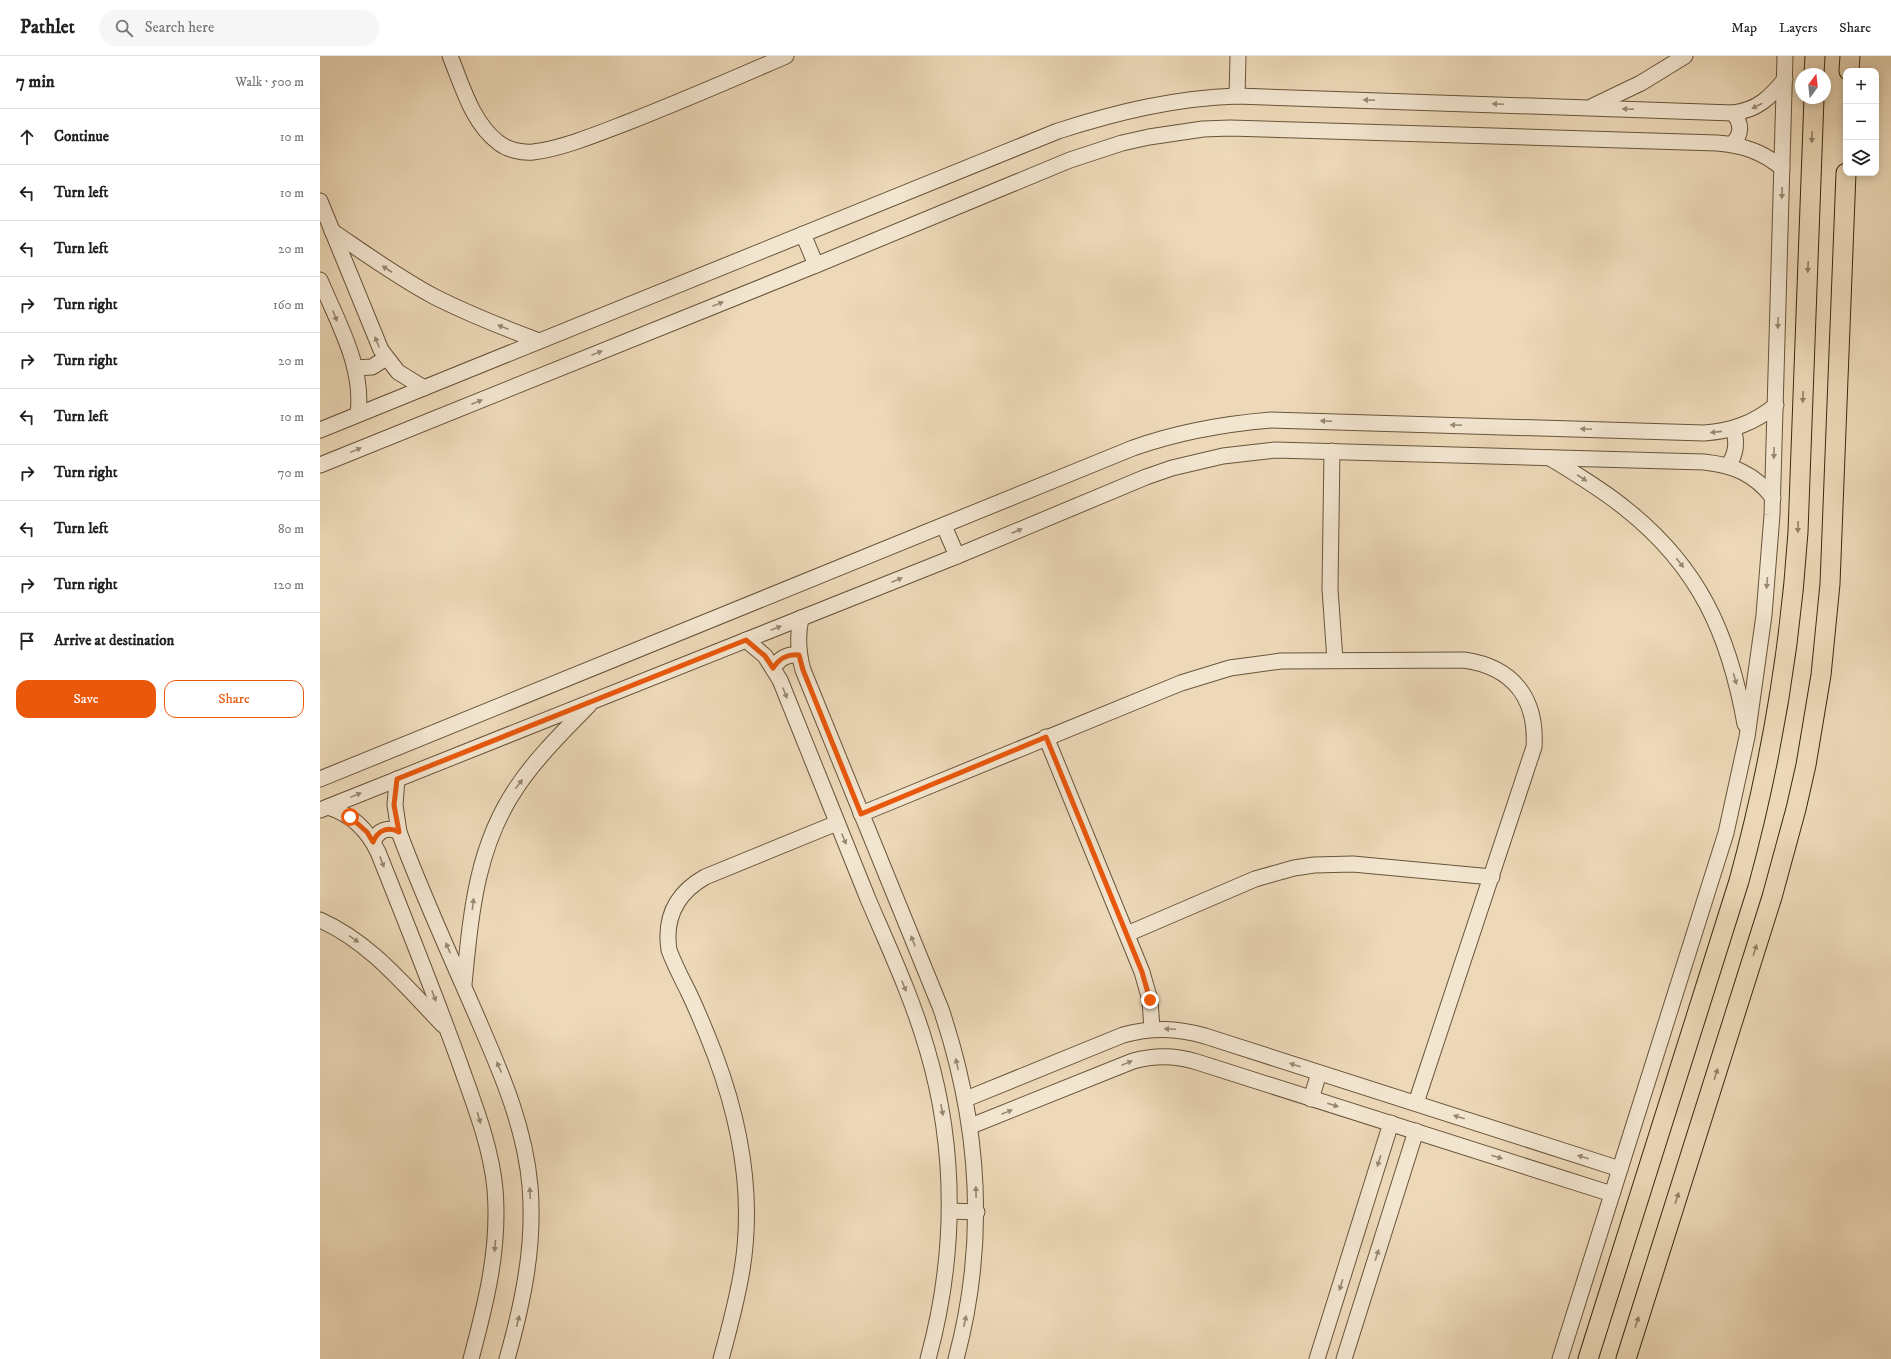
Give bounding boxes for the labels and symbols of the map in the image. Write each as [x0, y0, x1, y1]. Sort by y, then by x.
north arrow [1795, 68, 1831, 104]
one-way arrow [1362, 97, 1375, 103]
one-way arrow [1491, 101, 1504, 107]
one-way arrow [1751, 103, 1763, 109]
one-way arrow [1621, 106, 1634, 112]
one-way arrow [1809, 131, 1816, 143]
one-way arrow [1778, 187, 1785, 199]
one-way arrow [1805, 261, 1811, 274]
one-way arrow [381, 265, 393, 272]
one-way arrow [712, 301, 724, 307]
one-way arrow [332, 310, 338, 322]
one-way arrow [1775, 317, 1781, 330]
one-way arrow [496, 324, 508, 330]
one-way arrow [374, 335, 380, 347]
one-way arrow [592, 350, 603, 356]
one-way arrow [1800, 391, 1806, 404]
one-way arrow [471, 398, 483, 404]
one-way arrow [1319, 418, 1332, 424]
one-way arrow [1449, 422, 1462, 428]
one-way arrow [1579, 426, 1592, 432]
one-way arrow [1709, 428, 1722, 435]
one-way arrow [351, 447, 363, 453]
one-way arrow [1771, 447, 1777, 460]
one-way arrow [1576, 475, 1588, 482]
one-way arrow [1795, 521, 1802, 533]
one-way arrow [1012, 527, 1024, 533]
one-way arrow [1676, 557, 1685, 568]
one-way arrow [891, 576, 903, 582]
one-way arrow [1764, 577, 1771, 589]
one-way arrow [771, 624, 783, 630]
one-way arrow [1732, 674, 1738, 686]
one-way arrow [782, 688, 788, 700]
one-way arrow [515, 779, 523, 790]
one-way arrow [351, 792, 363, 798]
route start [341, 808, 359, 826]
one-way arrow [842, 834, 848, 846]
one-way arrow [380, 857, 386, 869]
one-way arrow [469, 898, 476, 910]
one-way arrow [349, 935, 359, 943]
one-way arrow [910, 935, 916, 947]
one-way arrow [444, 941, 450, 953]
one-way arrow [1752, 944, 1758, 956]
one-way arrow [901, 980, 907, 991]
one-way arrow [432, 991, 438, 1003]
route end [1141, 991, 1159, 1009]
one-way arrow [1164, 1026, 1176, 1033]
one-way arrow [954, 1057, 960, 1070]
one-way arrow [1122, 1060, 1134, 1066]
one-way arrow [495, 1061, 501, 1073]
one-way arrow [1289, 1062, 1301, 1068]
one-way arrow [1713, 1068, 1719, 1080]
one-way arrow [1327, 1102, 1339, 1108]
one-way arrow [939, 1104, 945, 1116]
one-way arrow [1001, 1109, 1012, 1115]
one-way arrow [476, 1113, 482, 1125]
one-way arrow [1453, 1114, 1465, 1120]
one-way arrow [1491, 1154, 1503, 1160]
one-way arrow [1576, 1154, 1588, 1160]
one-way arrow [1376, 1155, 1382, 1167]
one-way arrow [973, 1185, 979, 1198]
one-way arrow [527, 1186, 533, 1199]
one-way arrow [1674, 1192, 1680, 1204]
one-way arrow [491, 1240, 498, 1252]
one-way arrow [1374, 1249, 1380, 1261]
one-way arrow [1337, 1279, 1343, 1291]
one-way arrow [515, 1315, 521, 1328]
one-way arrow [962, 1315, 968, 1327]
one-way arrow [1635, 1315, 1641, 1327]

